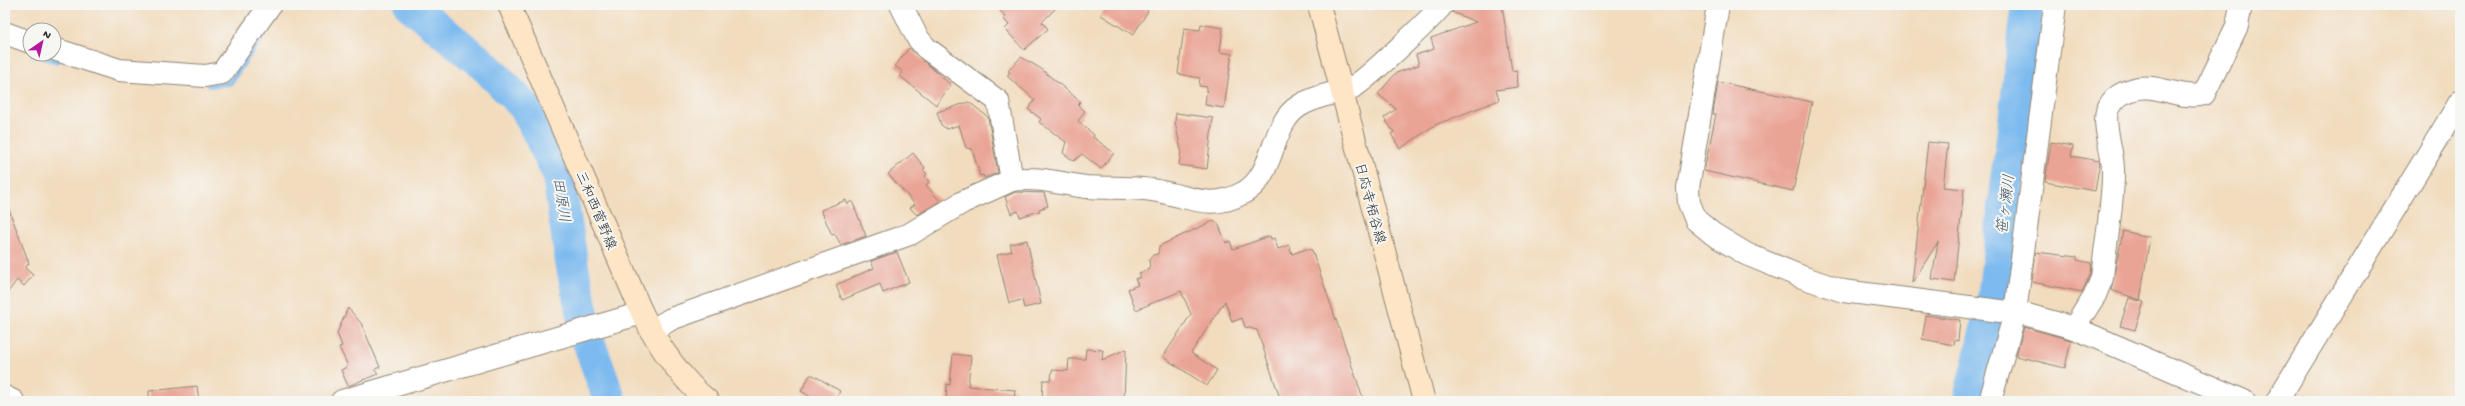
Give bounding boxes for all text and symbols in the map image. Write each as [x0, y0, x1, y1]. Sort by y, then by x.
north arrow [22, 22, 62, 62]
text: N [40, 28, 53, 42]
street label: 日応寺栢谷線 [1350, 161, 1388, 246]
street label: 三和西菅野線 [570, 169, 619, 253]
water label: 笹ヶ瀬川 [1993, 173, 2020, 235]
water label: 田原川 [548, 177, 572, 224]

